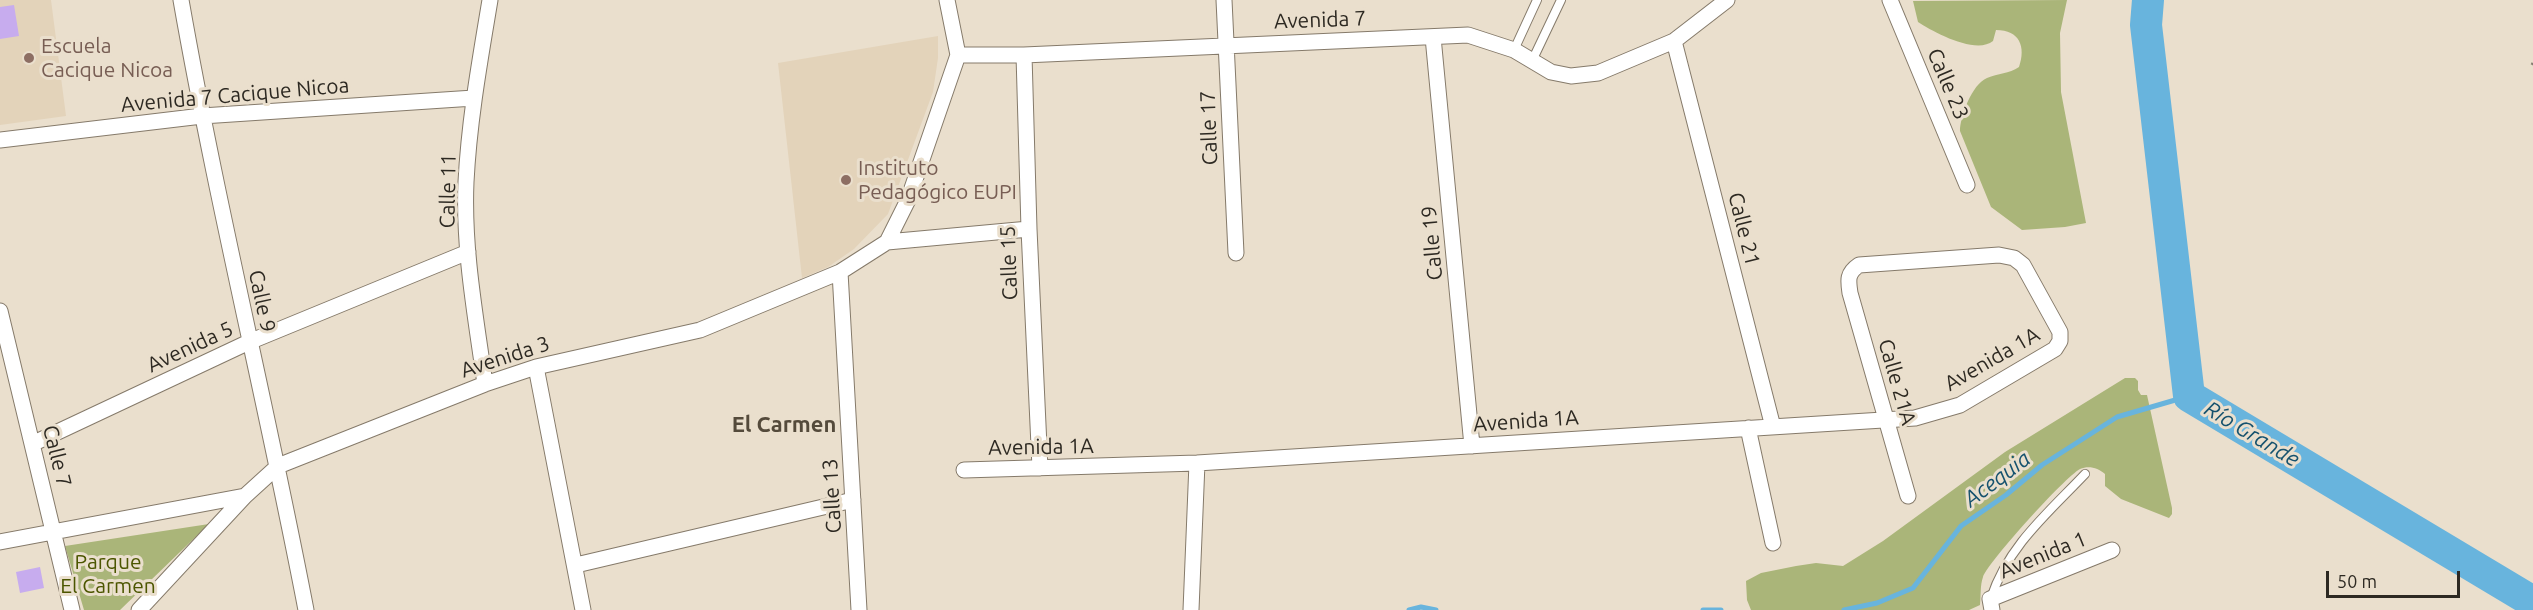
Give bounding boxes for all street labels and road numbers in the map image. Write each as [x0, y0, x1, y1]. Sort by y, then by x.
street label: Avenida 7 [1274, 6, 1366, 34]
street label: Calle 23 [1922, 45, 1974, 123]
street label: Avenida 7 Cacique Nicoa [120, 72, 350, 118]
street label: Calle 17 [1195, 90, 1223, 166]
street label: Calle 11 [435, 153, 461, 229]
street label: Calle 21 [1723, 190, 1765, 268]
street label: Calle 19 [1416, 205, 1448, 281]
street label: Calle 15 [995, 225, 1023, 301]
street label: Calle 9 [243, 268, 281, 334]
street label: Avenida 5 [143, 316, 237, 378]
street label: Avenida 1A [1940, 322, 2044, 396]
street label: Avenida 3 [457, 331, 553, 383]
street label: Calle 21A [1873, 336, 1921, 428]
street label: Avenida 1A [1472, 405, 1580, 437]
street label: Calle 7 [37, 422, 77, 490]
street label: Avenida 1A [988, 433, 1094, 461]
street label: Calle 13 [817, 458, 847, 534]
street label: Avenida 1 [1996, 526, 2090, 584]

